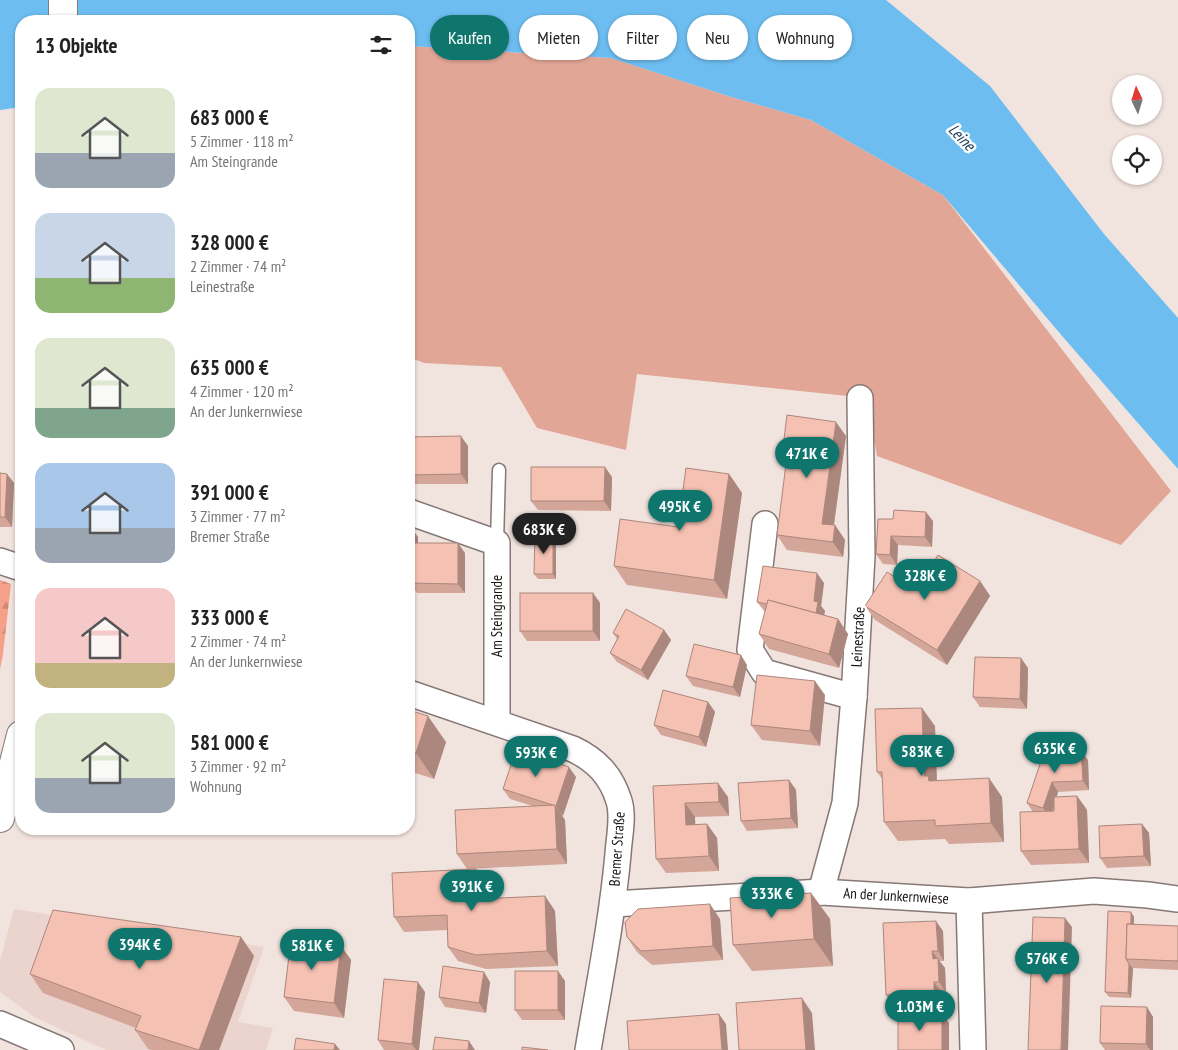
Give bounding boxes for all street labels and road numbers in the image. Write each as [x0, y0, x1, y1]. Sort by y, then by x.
street label: Am Steingrande [487, 575, 506, 657]
street label: Leinestraße [846, 606, 869, 668]
street label: Bremer Straße [604, 811, 629, 887]
street label: An der Junkernwiese [843, 883, 949, 908]

